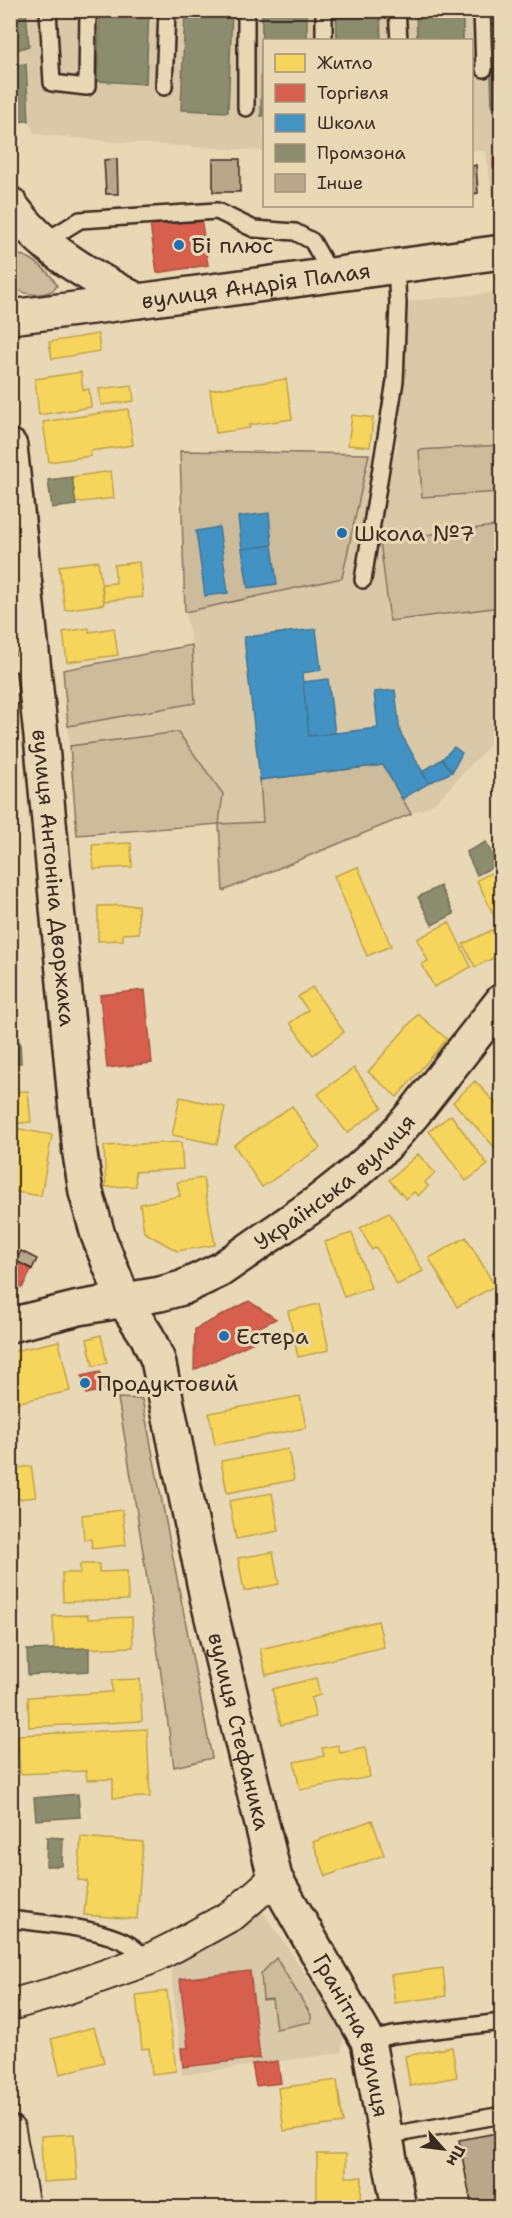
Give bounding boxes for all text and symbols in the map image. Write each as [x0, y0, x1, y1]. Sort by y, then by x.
legend [263, 39, 473, 207]
text: Житло [317, 51, 373, 75]
text: Торгівля [317, 81, 389, 105]
text: Школи [317, 111, 376, 135]
text: Промзона [317, 141, 406, 165]
text: Інше [317, 171, 363, 195]
place label: Бі плюс [191, 231, 274, 260]
marker: Бі плюс [172, 238, 186, 252]
street label: вулиця Андрія Палая [140, 255, 372, 315]
place label: Школа №7 [354, 519, 475, 548]
marker: Школа №7 [335, 526, 349, 540]
street label: вулиця Антоніна Дворжака [26, 728, 83, 1028]
street label: Українська вулиця [248, 1107, 421, 1257]
place label: Естера [236, 1322, 309, 1351]
marker: Естера [217, 1329, 231, 1343]
place label: Продуктовий [97, 1369, 238, 1398]
marker: Продуктовий [78, 1376, 92, 1390]
street label: вулиця Стефаника [202, 1630, 277, 1833]
street label: Гранітна вулиця [307, 1948, 396, 2119]
north arrow [413, 2119, 473, 2179]
text: Пн [442, 2142, 470, 2170]

